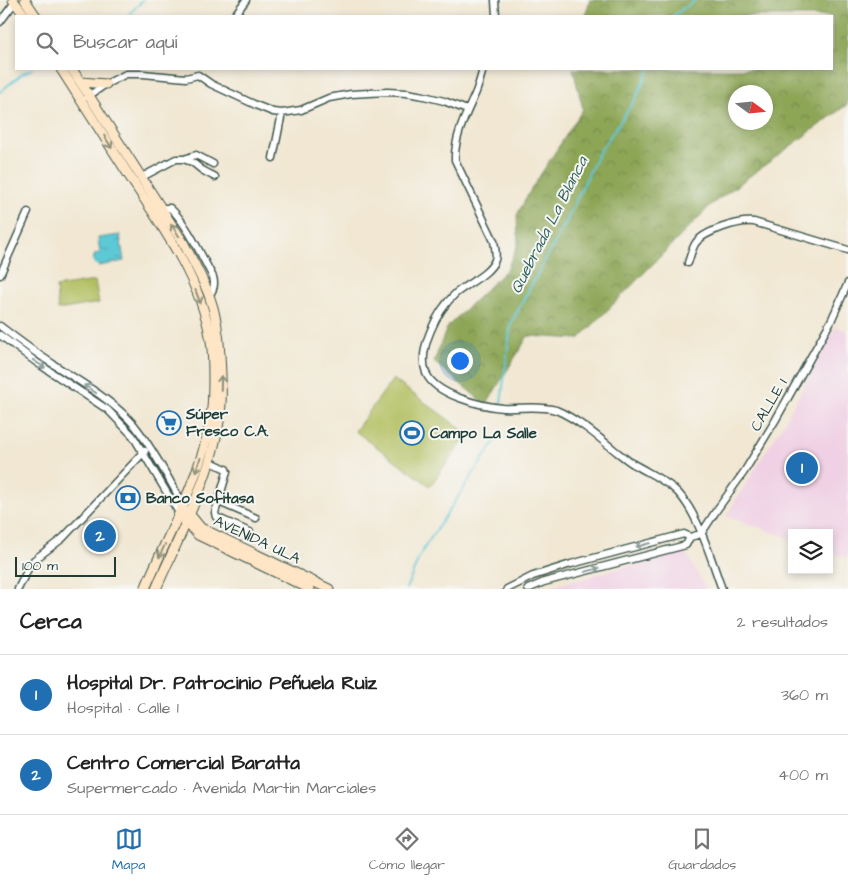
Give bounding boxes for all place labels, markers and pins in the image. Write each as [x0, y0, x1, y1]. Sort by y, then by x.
place label: Súper Fresco C.A. [185, 404, 269, 442]
supermarket icon: Súper Fresco C.A. [156, 410, 182, 436]
sports icon: Campo La Salle [399, 420, 425, 446]
place label: Campo La Salle [430, 423, 537, 444]
pin: 1 [786, 449, 818, 487]
bank icon: Banco Sofitasa [115, 485, 141, 511]
place label: Banco Sofitasa [146, 488, 254, 509]
pin: 2 [84, 517, 116, 555]

